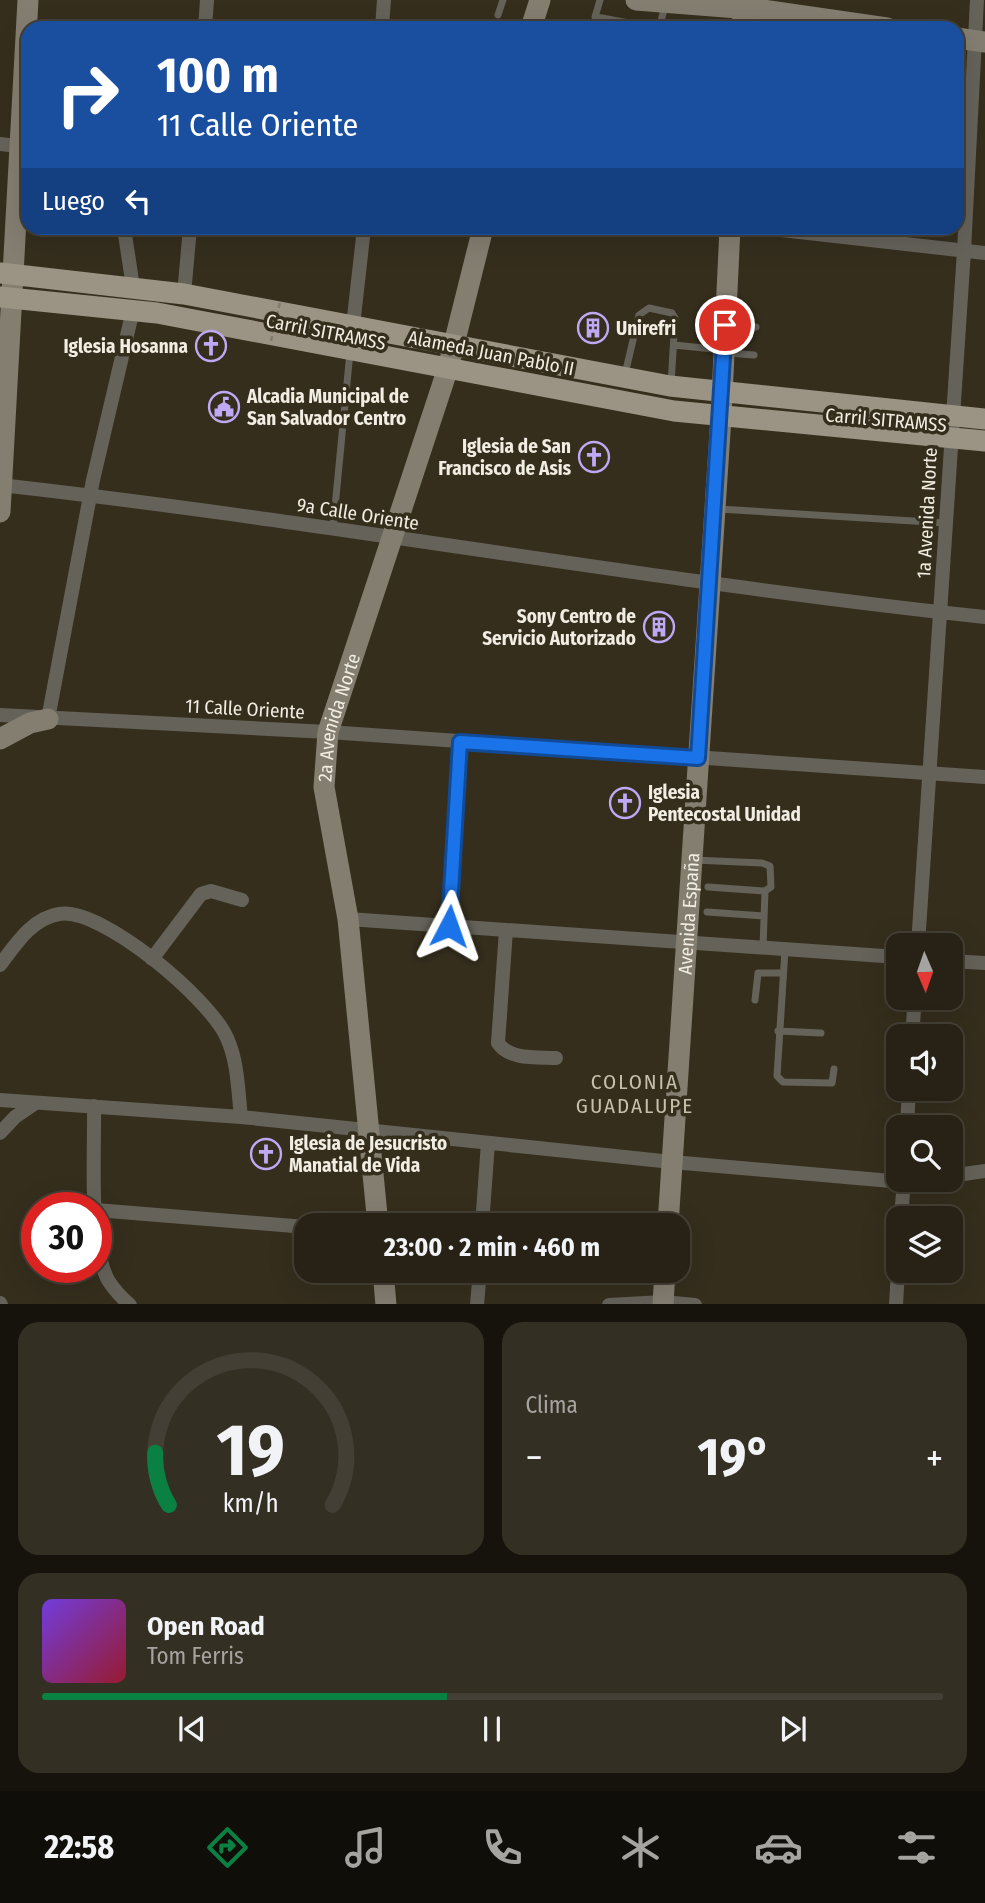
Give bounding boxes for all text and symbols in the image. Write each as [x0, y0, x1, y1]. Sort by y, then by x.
text: 100 m [157, 46, 279, 105]
icon: right [42, 49, 133, 140]
text: 11 Calle Oriente [157, 106, 358, 144]
icon: left [119, 182, 157, 220]
text: Luego [42, 186, 105, 217]
pin [695, 295, 755, 355]
icon: arrive [706, 306, 744, 344]
street label: Carril SITRAMSS [264, 309, 388, 355]
building icon: Unirefri [576, 311, 610, 345]
place label: Unirefri [616, 317, 676, 340]
street label: Alameda Juan Pablo II [406, 326, 576, 380]
church icon: Iglesia Hosanna [194, 329, 228, 363]
place label: Iglesia Hosanna [63, 335, 188, 358]
place label: Alcadia Municipal de San Salvador Centro [246, 385, 409, 430]
public building icon: Alcadia Municipal de San Salvador Centro [207, 390, 241, 424]
street label: Carril SITRAMSS [824, 403, 948, 437]
place label: Iglesia de San Francisco de Asis [438, 435, 572, 480]
church icon: Iglesia de San Francisco de Asis [577, 440, 611, 474]
street label: 1a Avenida Norte [912, 447, 942, 579]
street label: 9a Calle Oriente [295, 493, 421, 535]
place label: Sony Centro de Servicio Autorizado [482, 605, 636, 650]
building icon: Sony Centro de Servicio Autorizado [642, 610, 676, 644]
street label: 2a Avenida Norte [313, 650, 365, 783]
street label: 11 Calle Oriente [185, 694, 305, 724]
place label: Iglesia Pentecostal Unidad [648, 781, 801, 826]
church icon: Iglesia Pentecostal Unidad [608, 786, 642, 820]
street label: Avenida España [673, 852, 704, 975]
position arrow [412, 889, 486, 963]
north arrow [886, 933, 962, 1010]
map controls [886, 933, 963, 1283]
button: sound [886, 1024, 963, 1101]
district label: COLONIA GUADALUPE [576, 1069, 694, 1119]
button: search [886, 1115, 963, 1192]
place label: Iglesia de Jesucristo Manatial de Vida [289, 1132, 447, 1177]
church icon: Iglesia de Jesucristo Manatial de Vida [249, 1137, 283, 1171]
speed limit sign: 30 [21, 1192, 112, 1283]
button: layers [886, 1206, 963, 1283]
text: 23:00 · 2 min · 460 m [384, 1232, 600, 1263]
text: Clima [526, 1391, 578, 1419]
text: 19 [217, 1407, 285, 1494]
text: 19° [698, 1426, 771, 1489]
text: − [526, 1435, 543, 1481]
text: + [926, 1435, 943, 1481]
text: km/h [223, 1488, 279, 1518]
text: Open Road [147, 1611, 265, 1642]
text: Tom Ferris [147, 1642, 244, 1670]
icon: previous [173, 1710, 211, 1748]
icon: pause [473, 1710, 511, 1748]
icon: next [774, 1710, 812, 1748]
icon: directions [203, 1823, 252, 1872]
icon: music [341, 1823, 390, 1872]
icon: phone [478, 1823, 527, 1872]
icon: climate [616, 1823, 665, 1872]
icon: car [754, 1823, 803, 1872]
icon: filters [892, 1823, 941, 1872]
text: 22:58 [44, 1828, 114, 1866]

